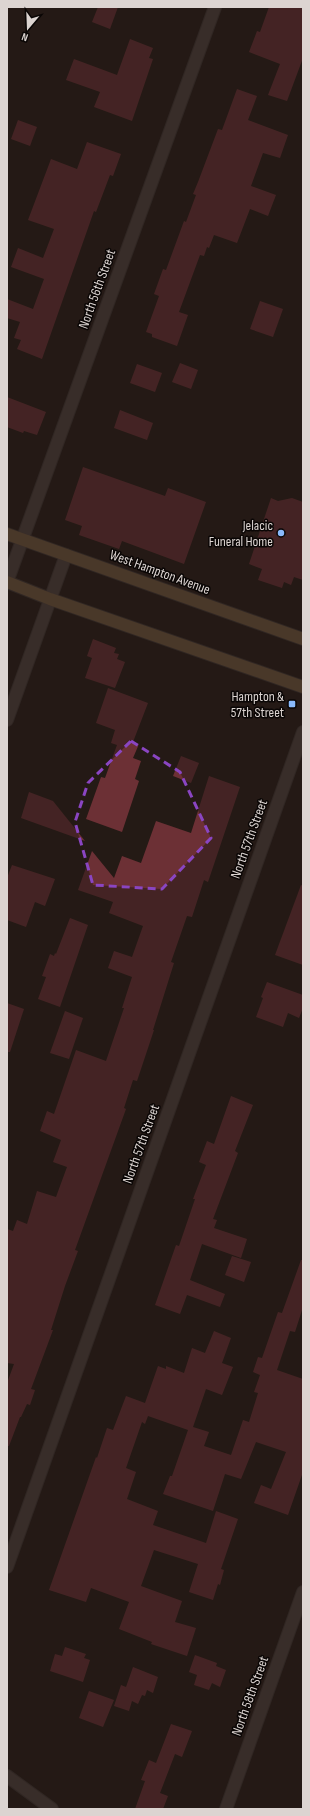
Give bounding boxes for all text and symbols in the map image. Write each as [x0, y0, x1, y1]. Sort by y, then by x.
north arrow [8, 8, 48, 48]
text: N [20, 30, 30, 44]
street label: North 56th Street [75, 247, 119, 331]
place label: Jelacic Funeral Home [209, 517, 273, 550]
marker: Jelacic Funeral Home [276, 528, 286, 538]
street label: West Hampton Avenue [107, 546, 213, 598]
place label: Hampton & 57th Street [231, 688, 284, 721]
marker: Hampton & 57th Street [287, 699, 297, 709]
street label: North 57th Street [227, 797, 271, 881]
street label: North 57th Street [119, 1102, 163, 1186]
street label: North 58th Street [228, 1654, 272, 1738]

